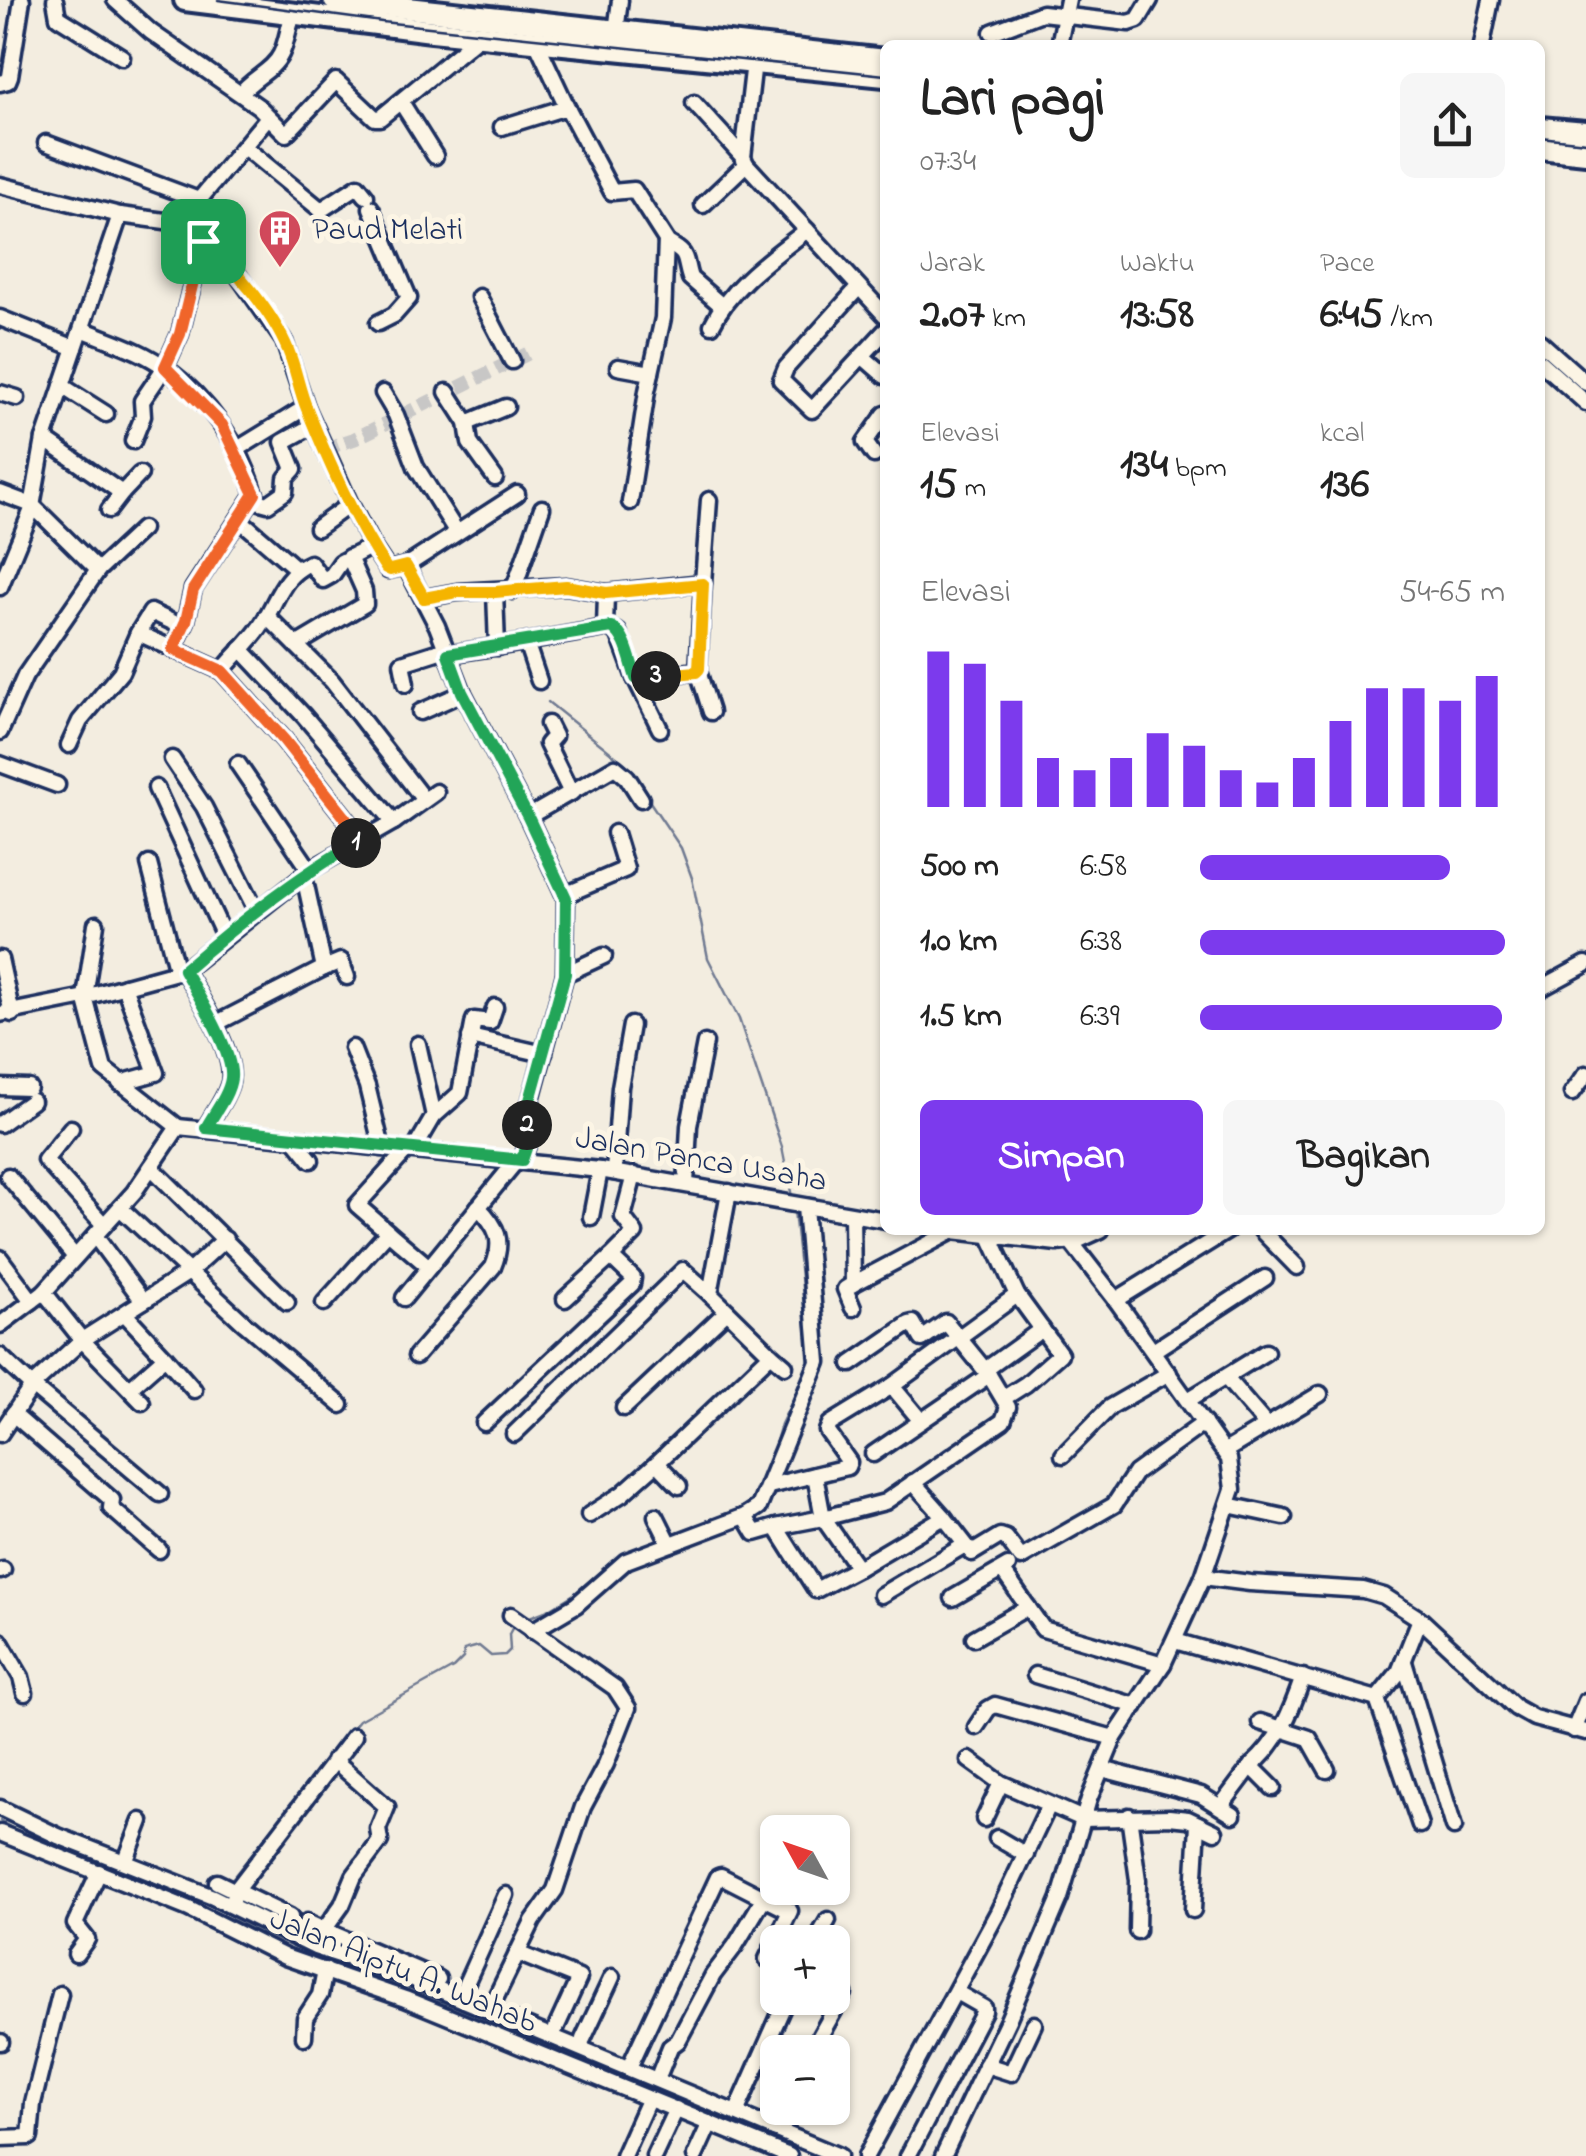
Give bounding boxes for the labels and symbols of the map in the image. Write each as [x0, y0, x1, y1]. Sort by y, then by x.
pin [161, 199, 246, 284]
building icon: Paud Melati [257, 208, 303, 269]
place label: Paud Melati [312, 208, 463, 255]
pin: 3 [631, 651, 681, 701]
pin: 1 [331, 818, 381, 868]
pin: 2 [502, 1100, 552, 1150]
street label: Jalan Panca Usaha [571, 1116, 831, 1206]
north arrow [760, 1815, 850, 1905]
street label: Jalan Aiptu A. Wahab [262, 1897, 544, 2047]

